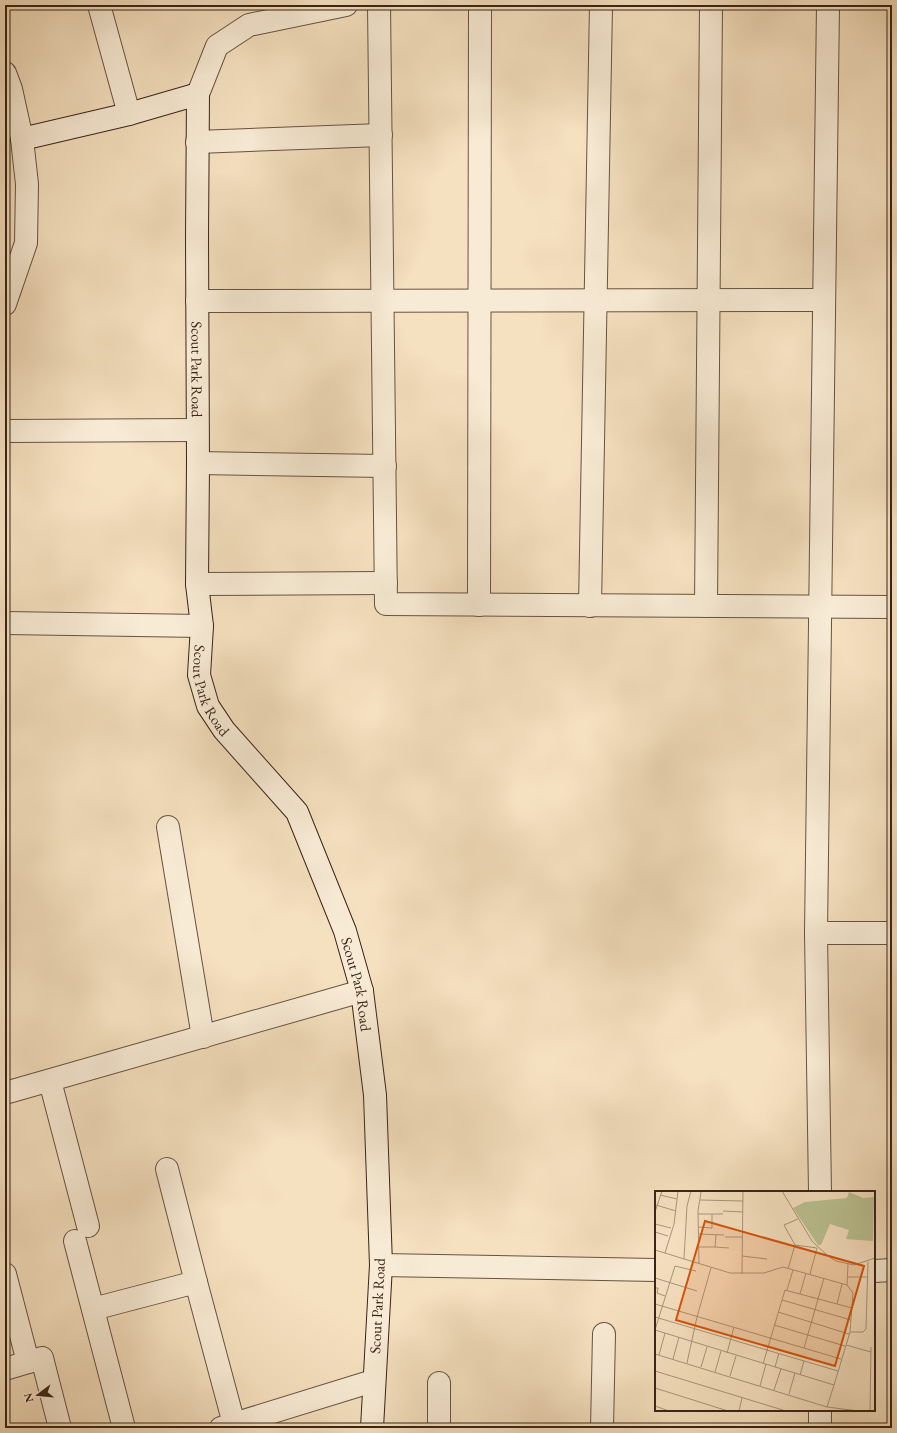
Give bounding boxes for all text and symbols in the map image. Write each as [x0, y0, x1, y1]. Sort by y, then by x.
street label: Scout Park Road [188, 321, 207, 418]
street label: Scout Park Road [189, 644, 235, 740]
street label: Scout Park Road [338, 935, 376, 1033]
inset map [655, 1191, 875, 1411]
street label: Scout Park Road [365, 1257, 389, 1354]
north arrow [18, 1375, 58, 1415]
text: N [20, 1391, 36, 1404]

